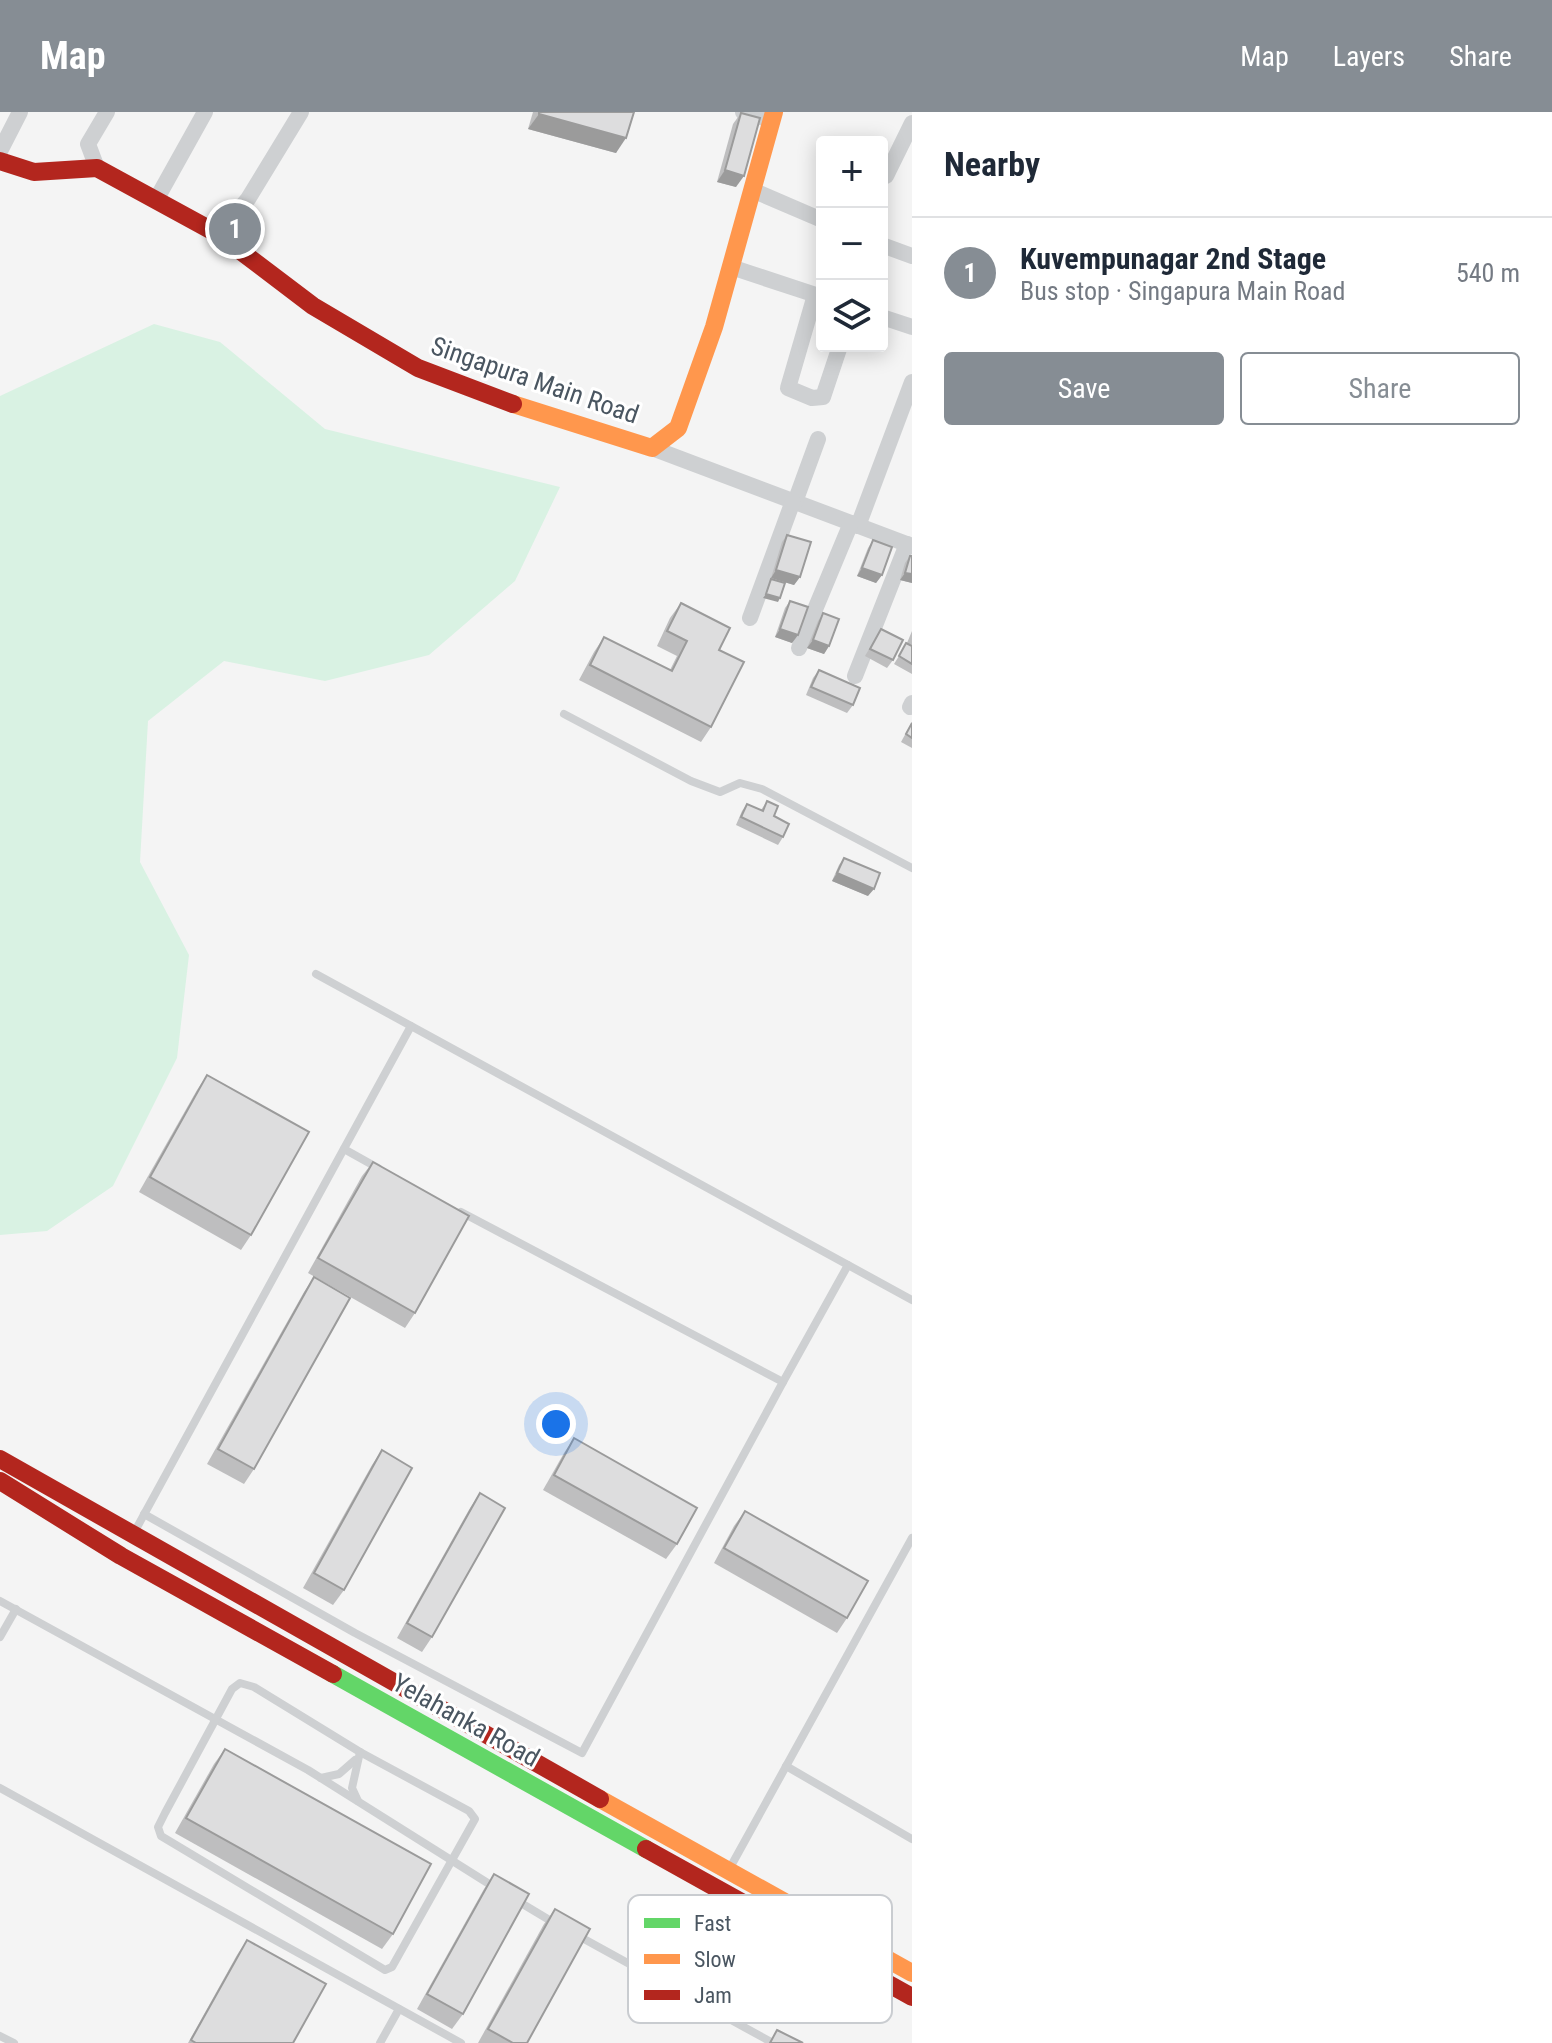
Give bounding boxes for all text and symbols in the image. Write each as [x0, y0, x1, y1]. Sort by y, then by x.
text: Map [40, 34, 106, 78]
text: Map [1240, 40, 1289, 73]
text: Layers [1333, 40, 1405, 73]
text: Share [1449, 40, 1512, 73]
map controls [816, 136, 888, 352]
button: + [816, 136, 888, 208]
text: Nearby [944, 144, 1040, 184]
pin: 1 [209, 199, 261, 259]
button: − [816, 208, 888, 280]
text: Kuvempunagar 2nd Stage [1020, 241, 1326, 276]
text: 1 [963, 258, 977, 288]
text: 540 m [1456, 258, 1520, 288]
text: Bus stop · Singapura Main Road [1020, 276, 1345, 306]
button: layers [816, 280, 888, 352]
street label: Singapura Main Road [427, 330, 643, 430]
button: Save [944, 352, 1224, 425]
button: Share [1240, 352, 1520, 425]
your location [536, 1404, 576, 1444]
street label: Yelahanka Road [387, 1667, 545, 1773]
legend [628, 1895, 892, 2023]
text: Fast [694, 1911, 731, 1936]
text: Slow [694, 1947, 736, 1972]
text: Jam [694, 1983, 732, 2008]

